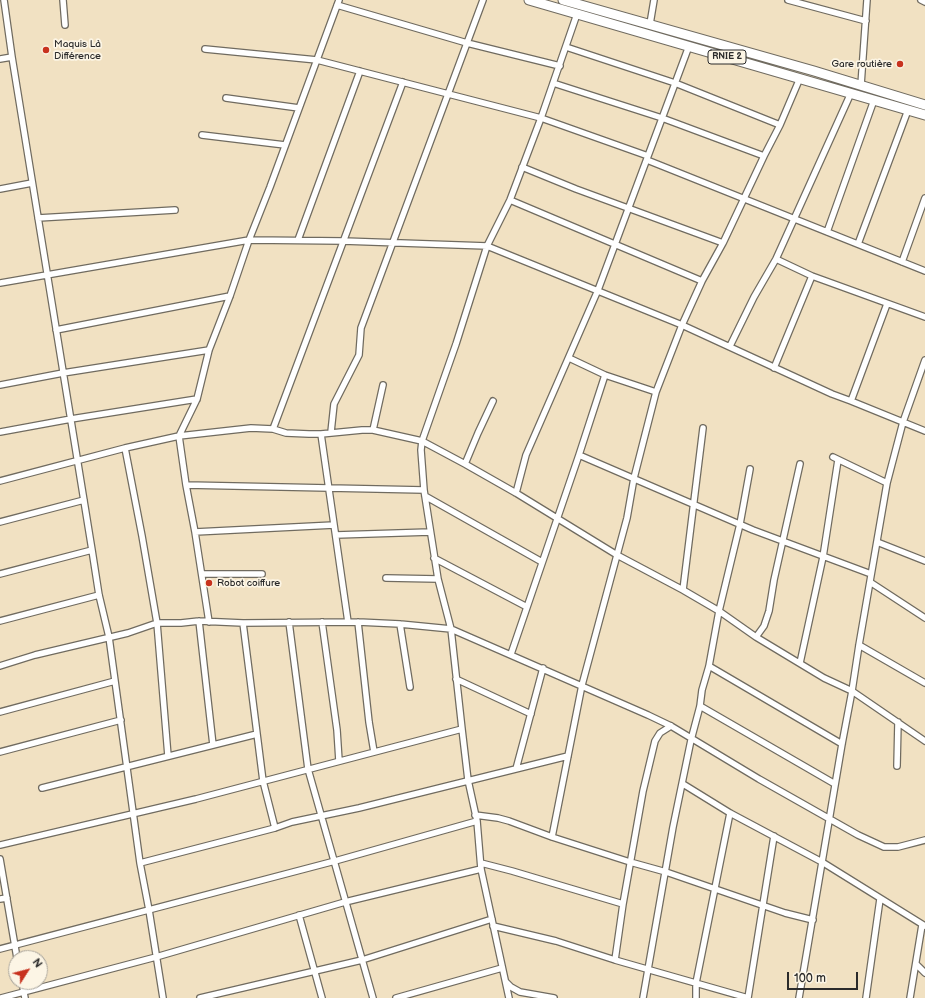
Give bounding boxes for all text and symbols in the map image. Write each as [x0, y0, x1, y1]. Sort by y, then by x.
place label: Maquis Là Différence [54, 38, 101, 62]
marker: Maquis Là Différence [41, 45, 51, 55]
road number: RNIE 2 [708, 50, 746, 64]
place label: Gare routière [831, 58, 892, 70]
marker: Gare routière [895, 59, 905, 69]
place label: Robot coiffure [217, 577, 280, 589]
marker: Robot coiffure [204, 578, 214, 588]
north arrow [8, 950, 48, 990]
text: N [30, 956, 45, 970]
scale bar [789, 964, 860, 990]
text: 100 m [794, 971, 826, 986]

